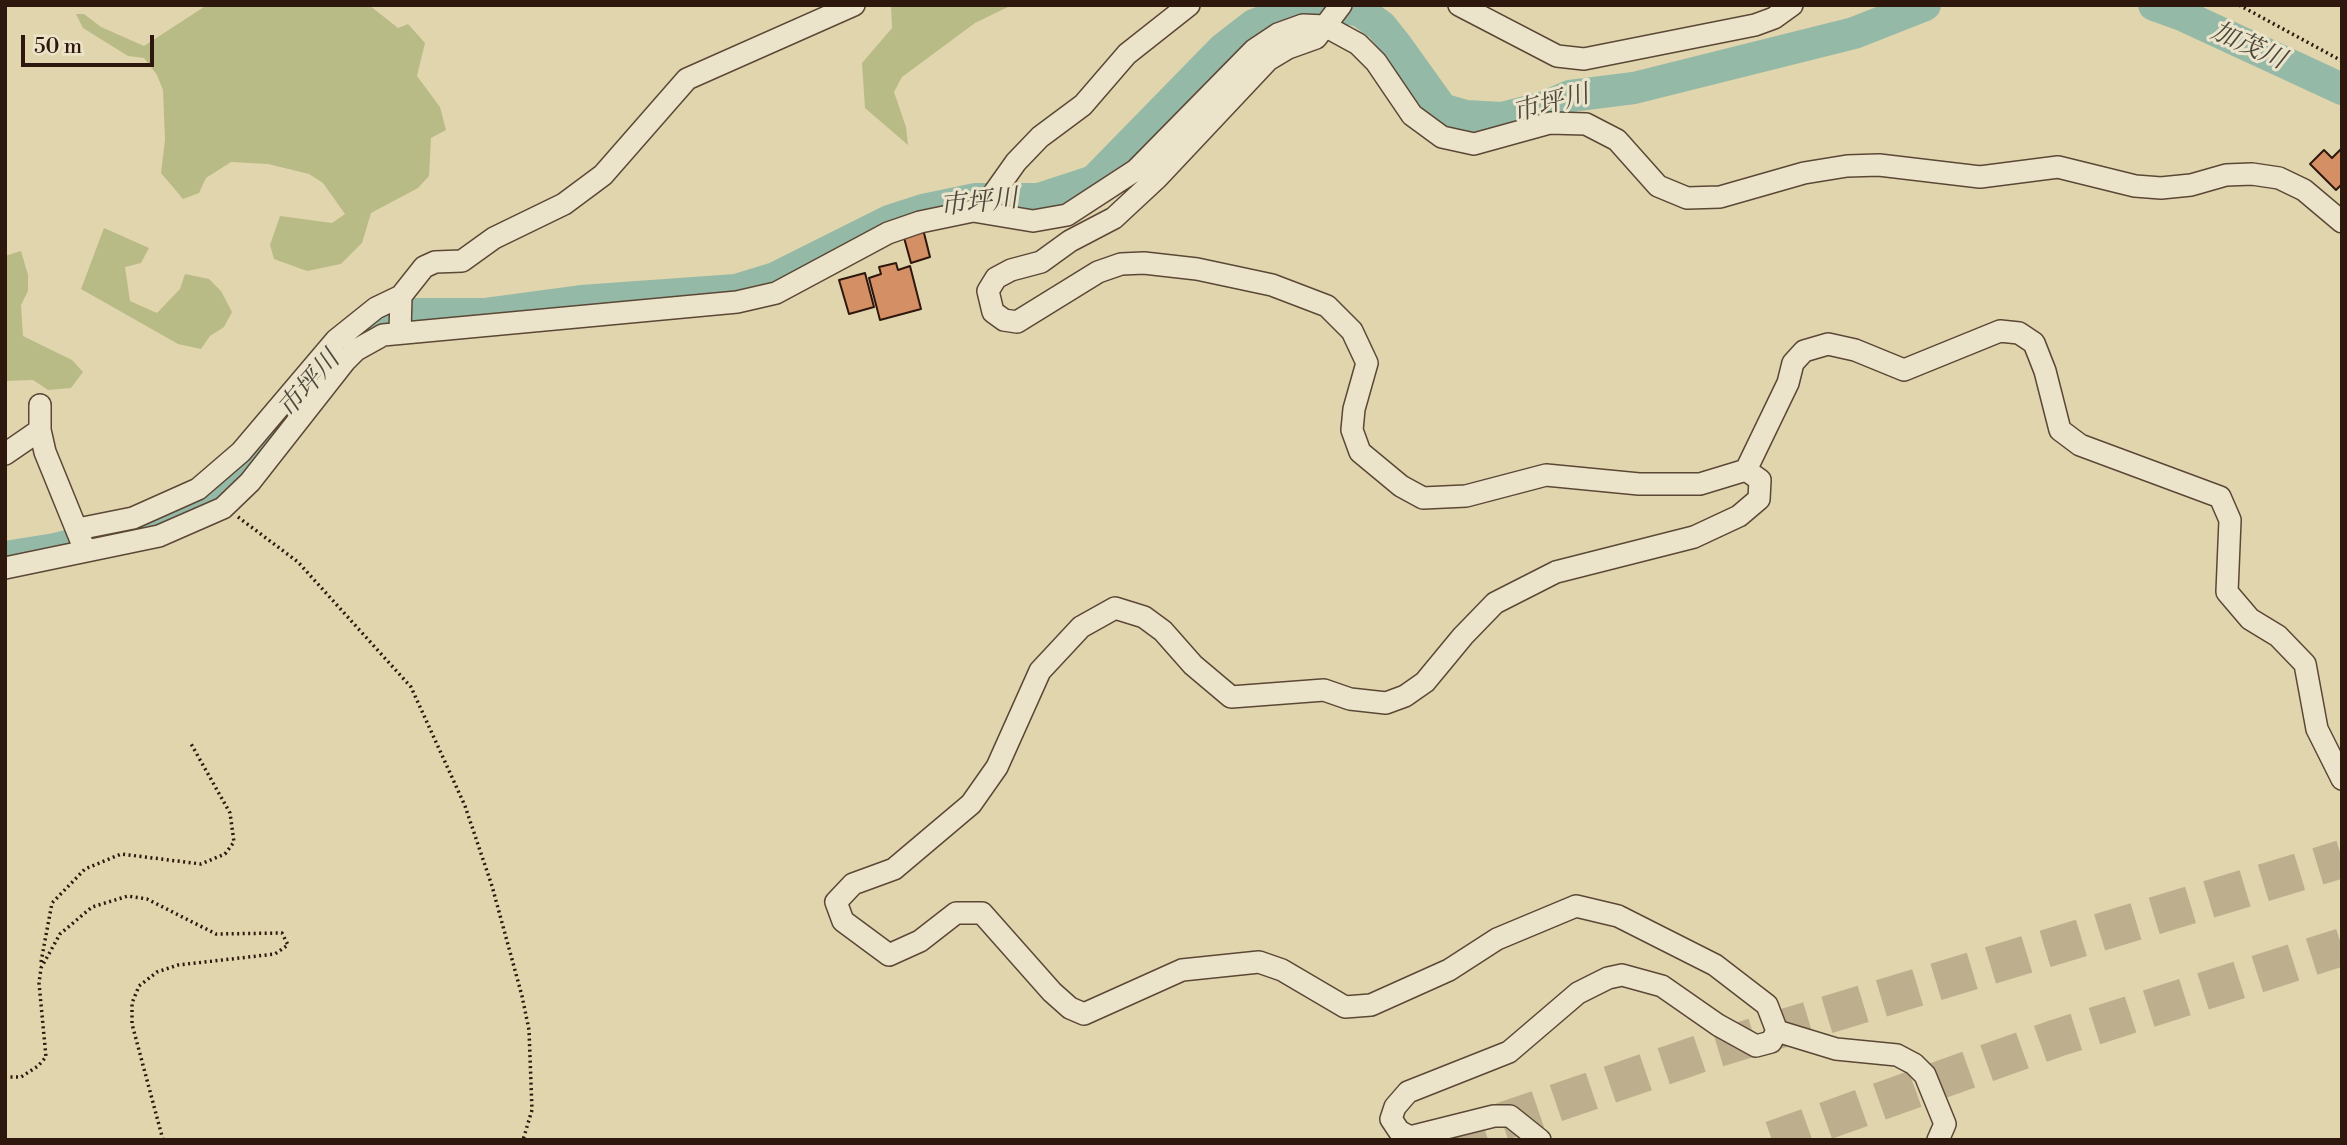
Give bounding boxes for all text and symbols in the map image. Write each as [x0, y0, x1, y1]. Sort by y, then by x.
water label: 加茂川 [2206, 17, 2290, 77]
scale bar [24, 21, 158, 65]
text: 50 m [34, 34, 82, 60]
water label: 市坪川 [1509, 80, 1593, 130]
water label: 市坪川 [939, 184, 1019, 224]
water label: 市坪川 [273, 345, 347, 425]

